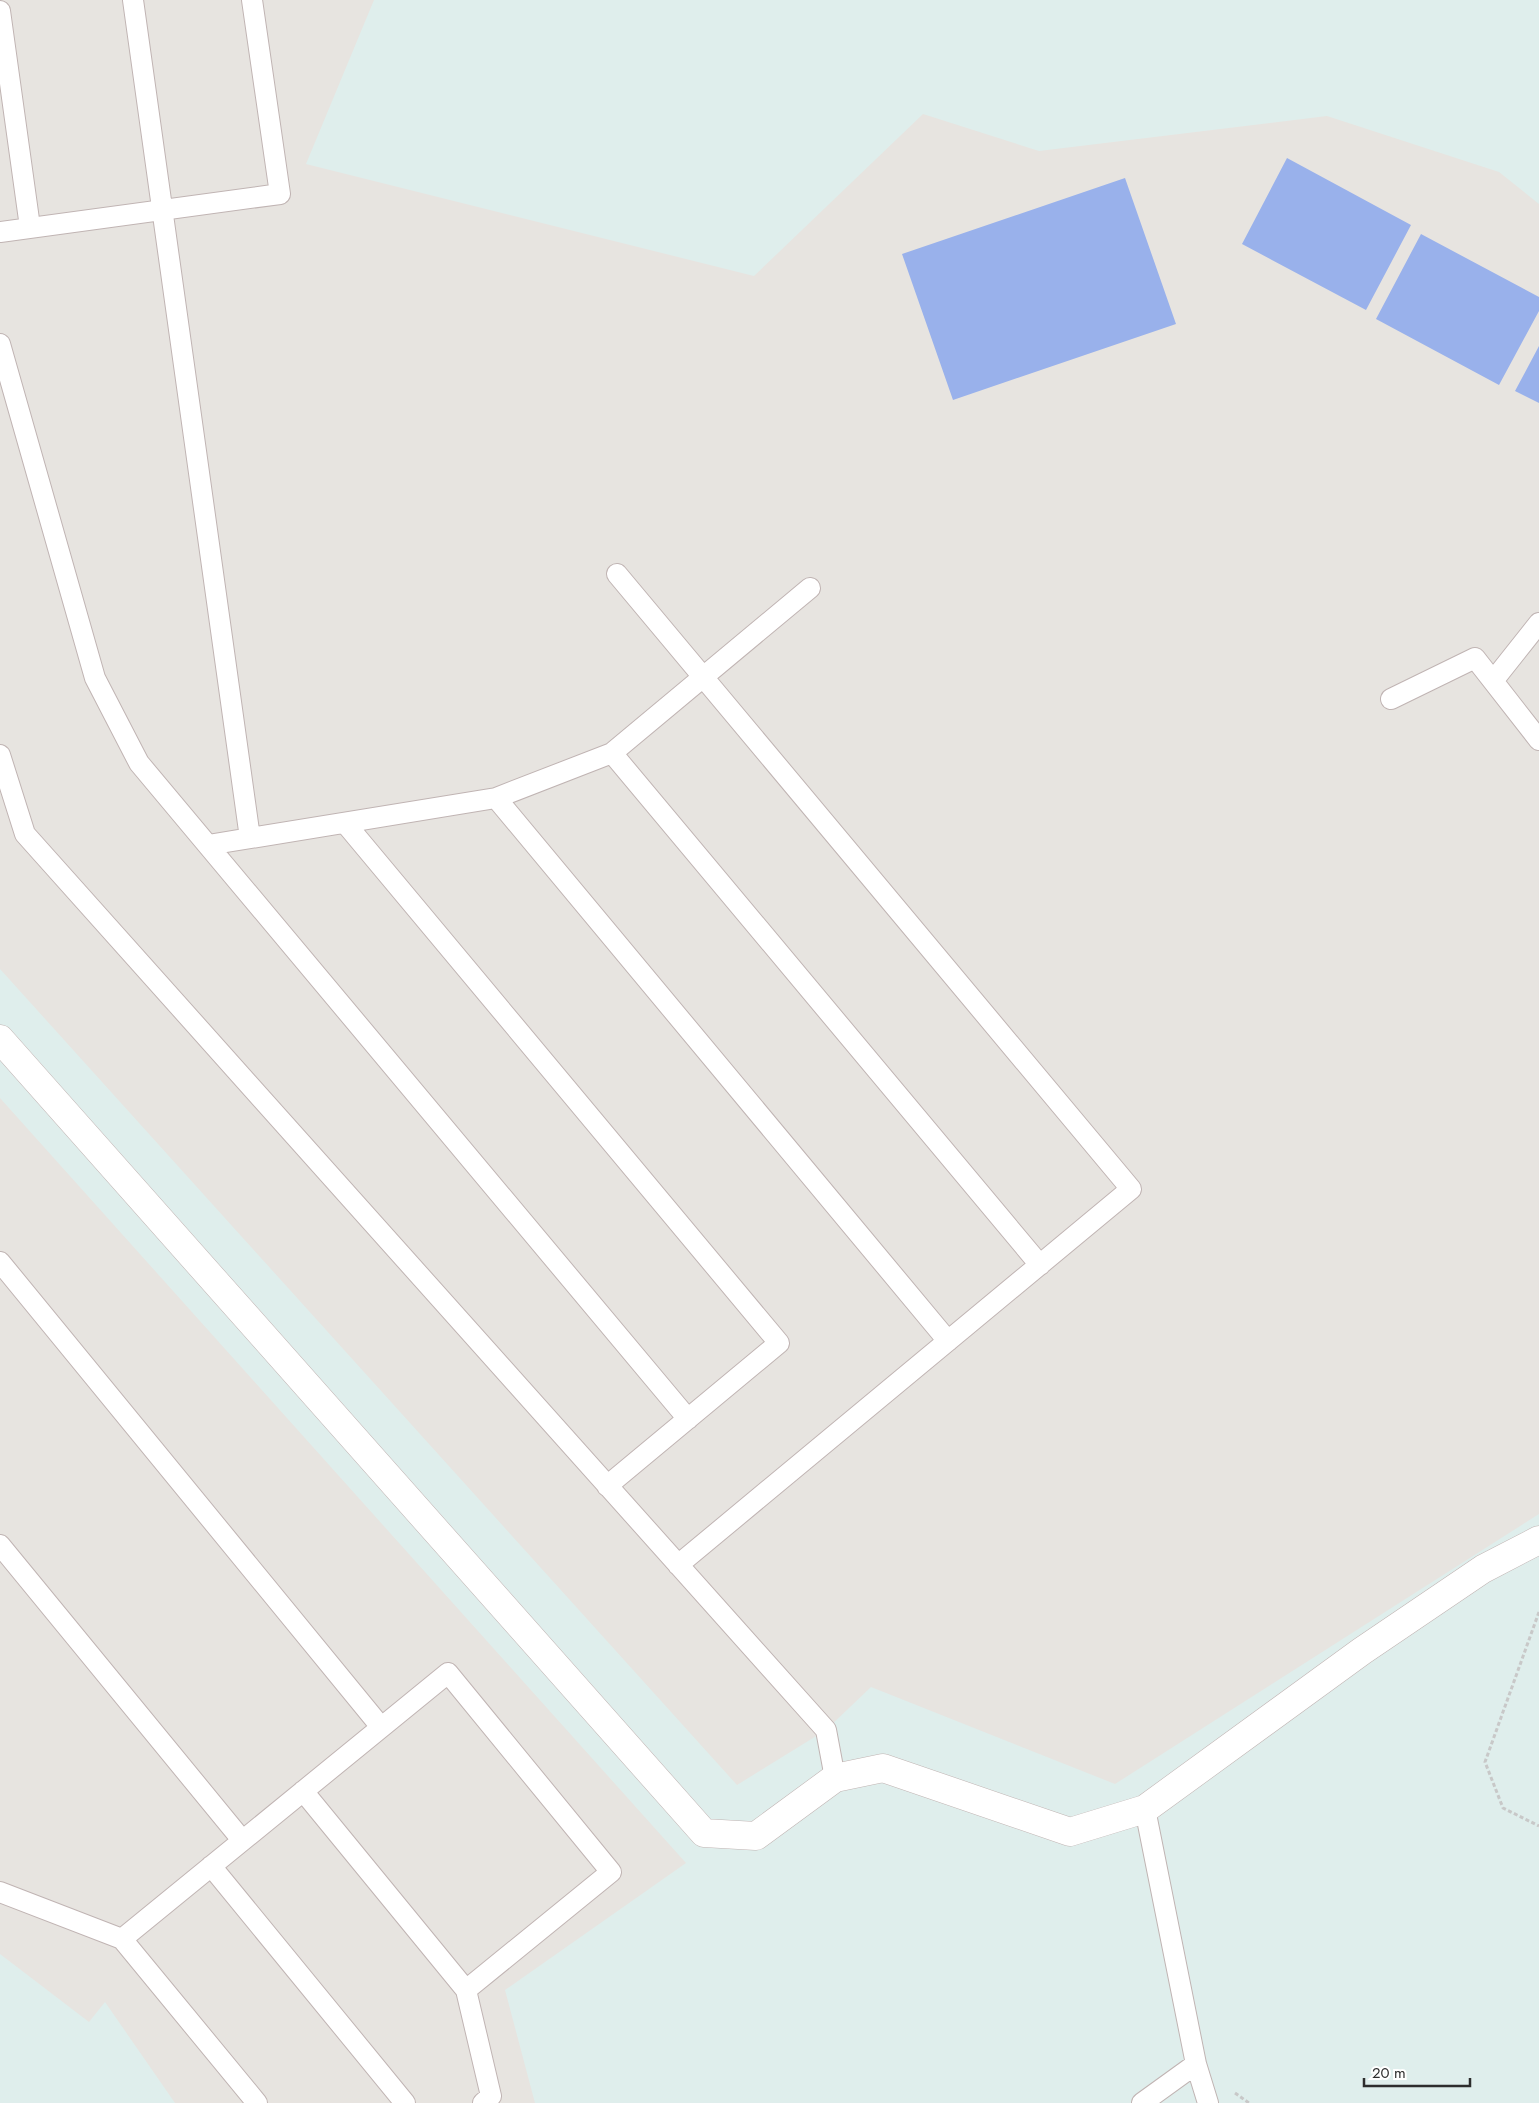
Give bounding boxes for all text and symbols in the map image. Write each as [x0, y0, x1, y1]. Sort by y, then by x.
scale bar [1364, 2056, 1470, 2088]
text: 20 m [1372, 2062, 1406, 2084]

